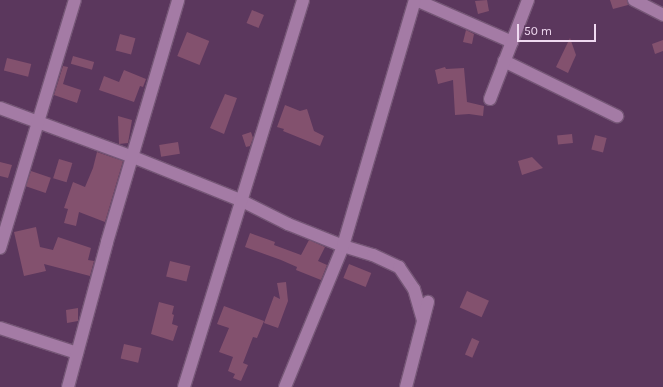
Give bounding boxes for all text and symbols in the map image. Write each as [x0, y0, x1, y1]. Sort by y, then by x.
scale bar [519, 16, 598, 42]
text: 50 m [524, 24, 552, 38]

